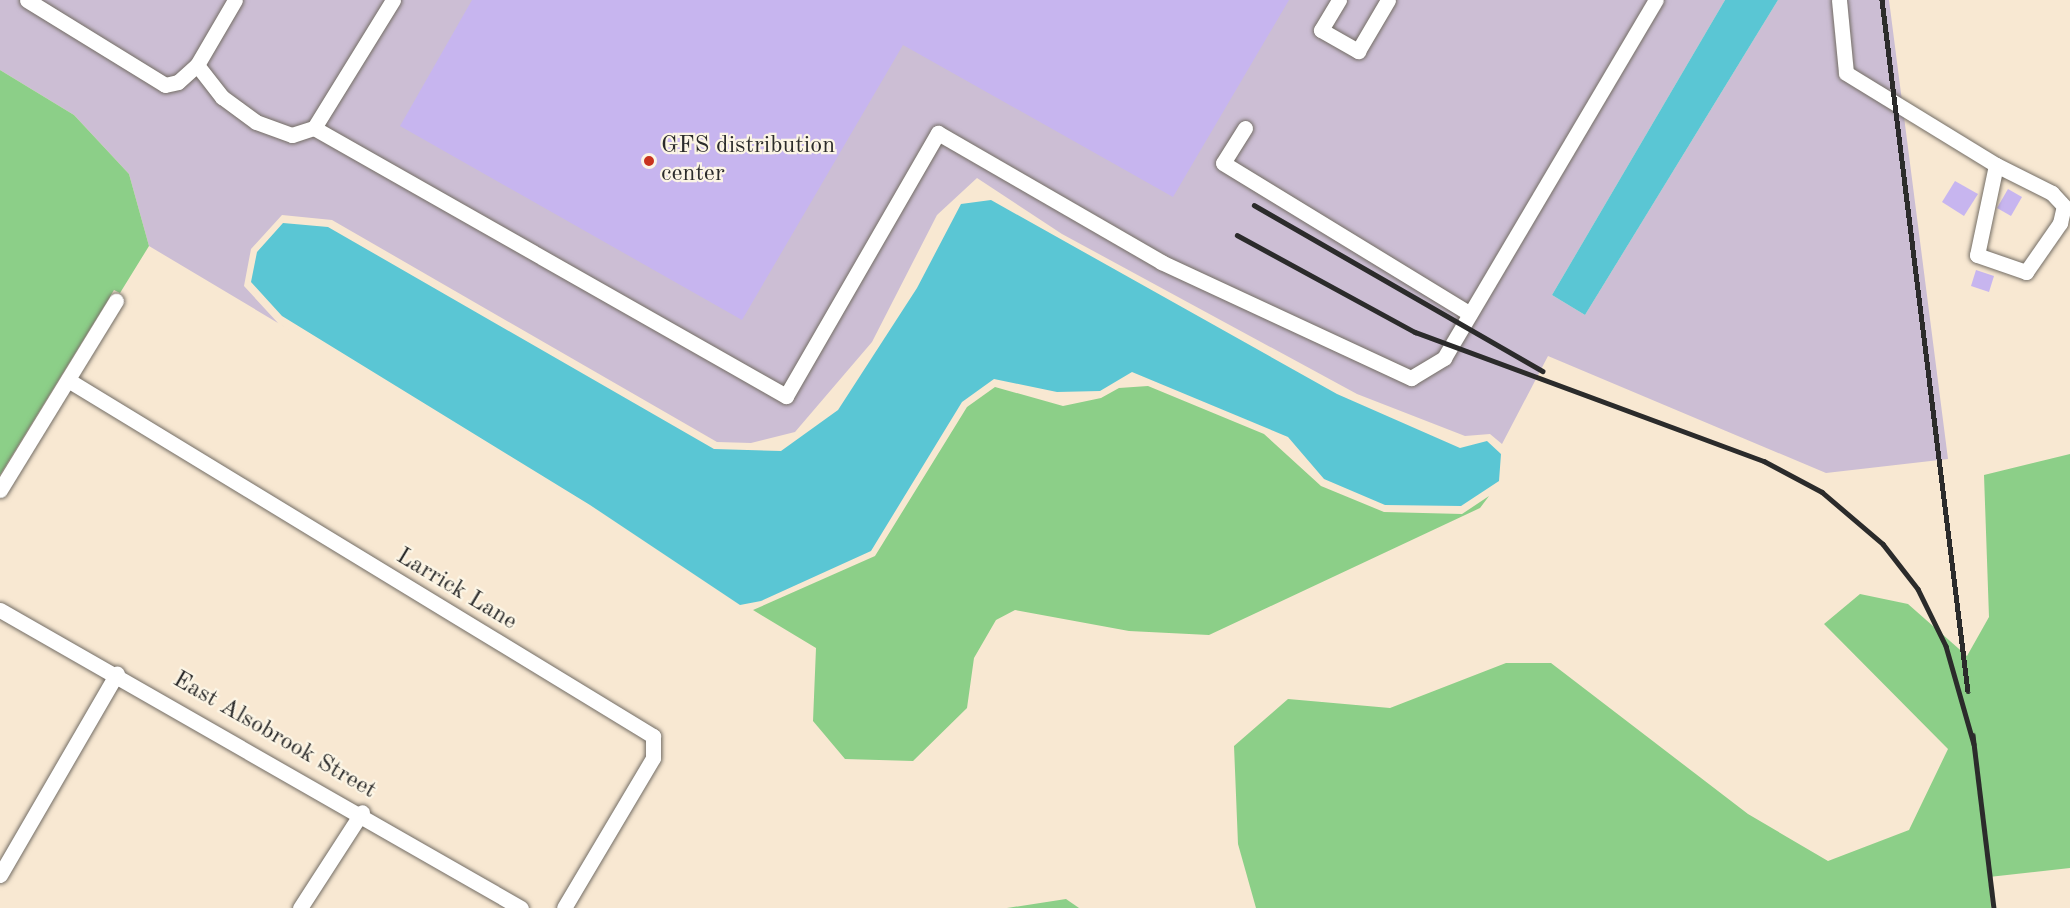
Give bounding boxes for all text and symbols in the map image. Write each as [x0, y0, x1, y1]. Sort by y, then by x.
place label: GFS distribution center [661, 133, 835, 189]
marker: GFS distribution center [642, 154, 656, 168]
street label: Larrick Lane [390, 543, 522, 637]
street label: East Alsobrook Street [167, 666, 381, 806]

